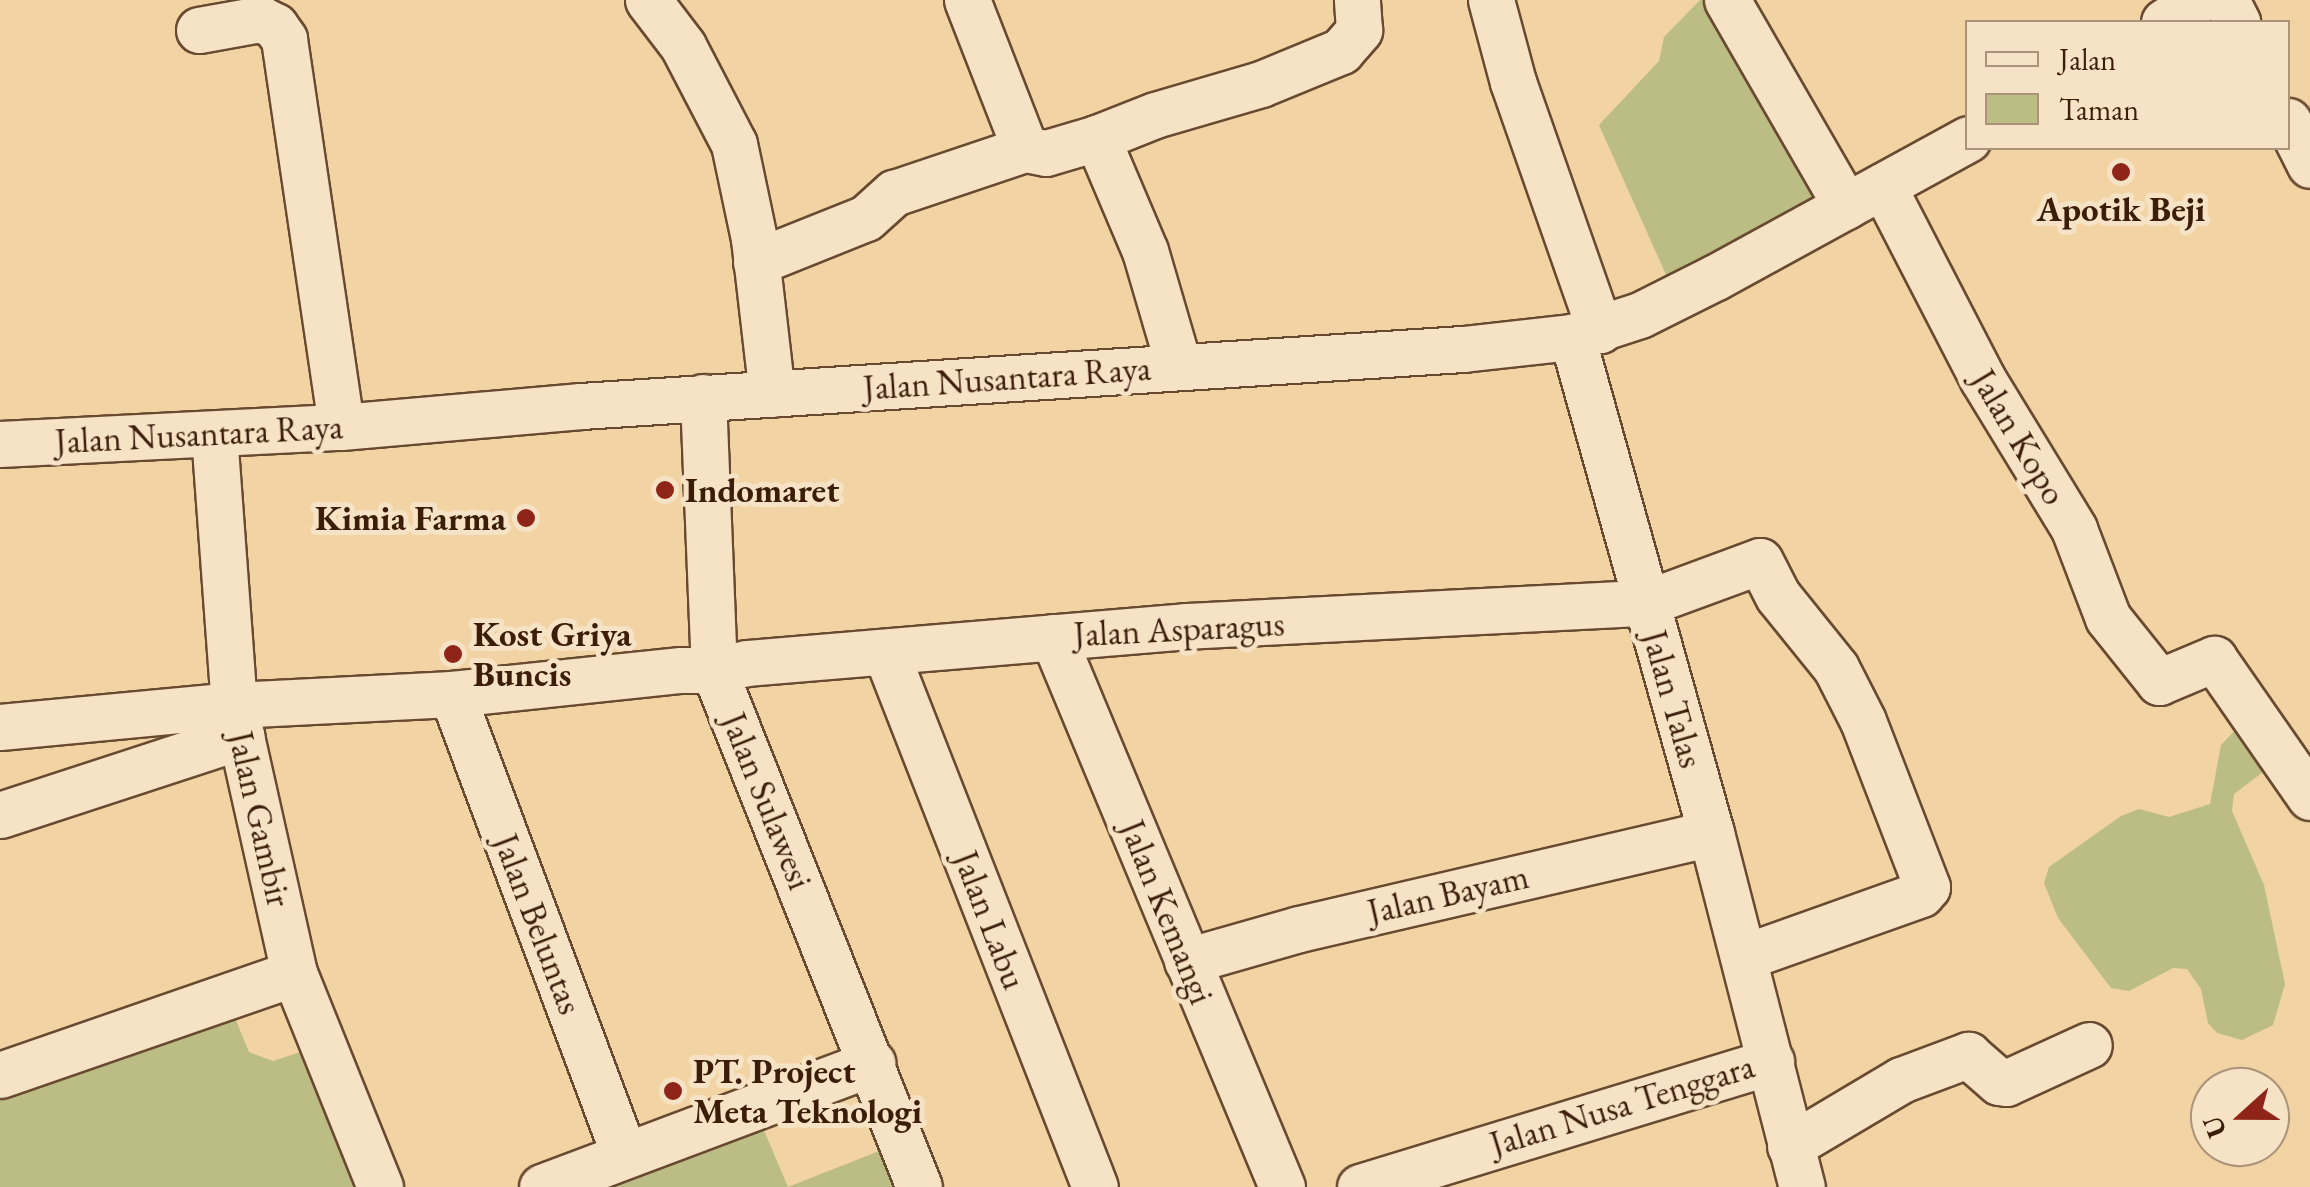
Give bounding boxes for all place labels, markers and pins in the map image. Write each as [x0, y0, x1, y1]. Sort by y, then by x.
marker: Apotik Beji [2110, 161, 2132, 183]
place label: Apotik Beji [2037, 188, 2205, 230]
place label: Indomaret [685, 469, 839, 511]
marker: Indomaret [654, 479, 676, 501]
place label: Kimia Farma [315, 497, 506, 539]
marker: Kimia Farma [515, 507, 537, 529]
place label: Kost Griya Buncis [473, 613, 632, 695]
marker: Kost Griya Buncis [442, 643, 464, 665]
place label: PT. Project Meta Teknologi [693, 1050, 922, 1132]
marker: PT. Project Meta Teknologi [662, 1080, 684, 1102]

